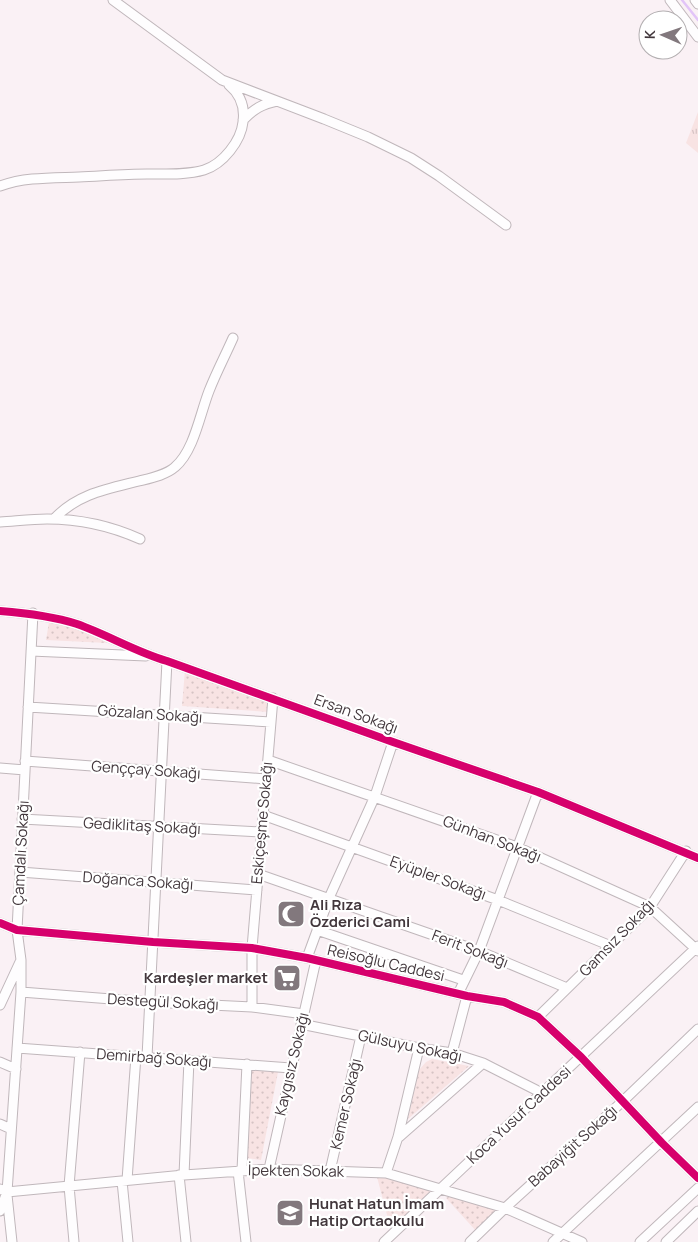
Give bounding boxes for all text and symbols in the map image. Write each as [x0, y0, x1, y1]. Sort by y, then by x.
north arrow [638, 10, 688, 60]
text: K [640, 29, 659, 39]
street label: Ersan Sokağı [311, 689, 401, 738]
street label: Gözalan Sokağı [97, 699, 203, 728]
street label: Genççay Sokağı [91, 755, 201, 784]
street label: Eskiçeşme Sokağı [246, 761, 277, 885]
street label: Çamdalı Sokağı [7, 800, 34, 906]
street label: Günhan Sokağı [440, 810, 544, 867]
street label: Gediklitaş Sokağı [83, 812, 201, 839]
street label: Eyüpler Sokağı [387, 850, 489, 905]
street label: Doğanca Sokağı [82, 866, 194, 895]
place label: Ali Rıza Özderici Cami [310, 894, 410, 932]
street label: Gamsız Sokağı [574, 894, 659, 981]
mosque icon: Ali Rıza Özderici Cami [276, 899, 306, 929]
street label: Ferit Sokağı [429, 924, 511, 973]
street label: Reisoğlu Caddesi [325, 939, 447, 986]
supermarket icon: Kardeşler market [272, 963, 302, 993]
place label: Kardeşler market [144, 967, 268, 988]
street label: Destegül Sokağı [107, 988, 219, 1015]
street label: Kaygısız Sokağı [269, 1010, 314, 1118]
street label: Gülsuyu Sokağı [356, 1024, 464, 1067]
street label: Demirbağ Sokağı [96, 1043, 212, 1072]
street label: Kemer Sokağı [325, 1056, 366, 1152]
street label: Koca Yusuf Caddesi [462, 1061, 575, 1169]
street label: Babayiğit Sokağı [524, 1100, 622, 1191]
street label: İpekten Sokak [248, 1159, 345, 1182]
place label: Hunat Hatun İmam Hatip Ortaokulu [309, 1193, 444, 1231]
school or university icon: Hunat Hatun İmam Hatip Ortaokulu [275, 1198, 305, 1228]

